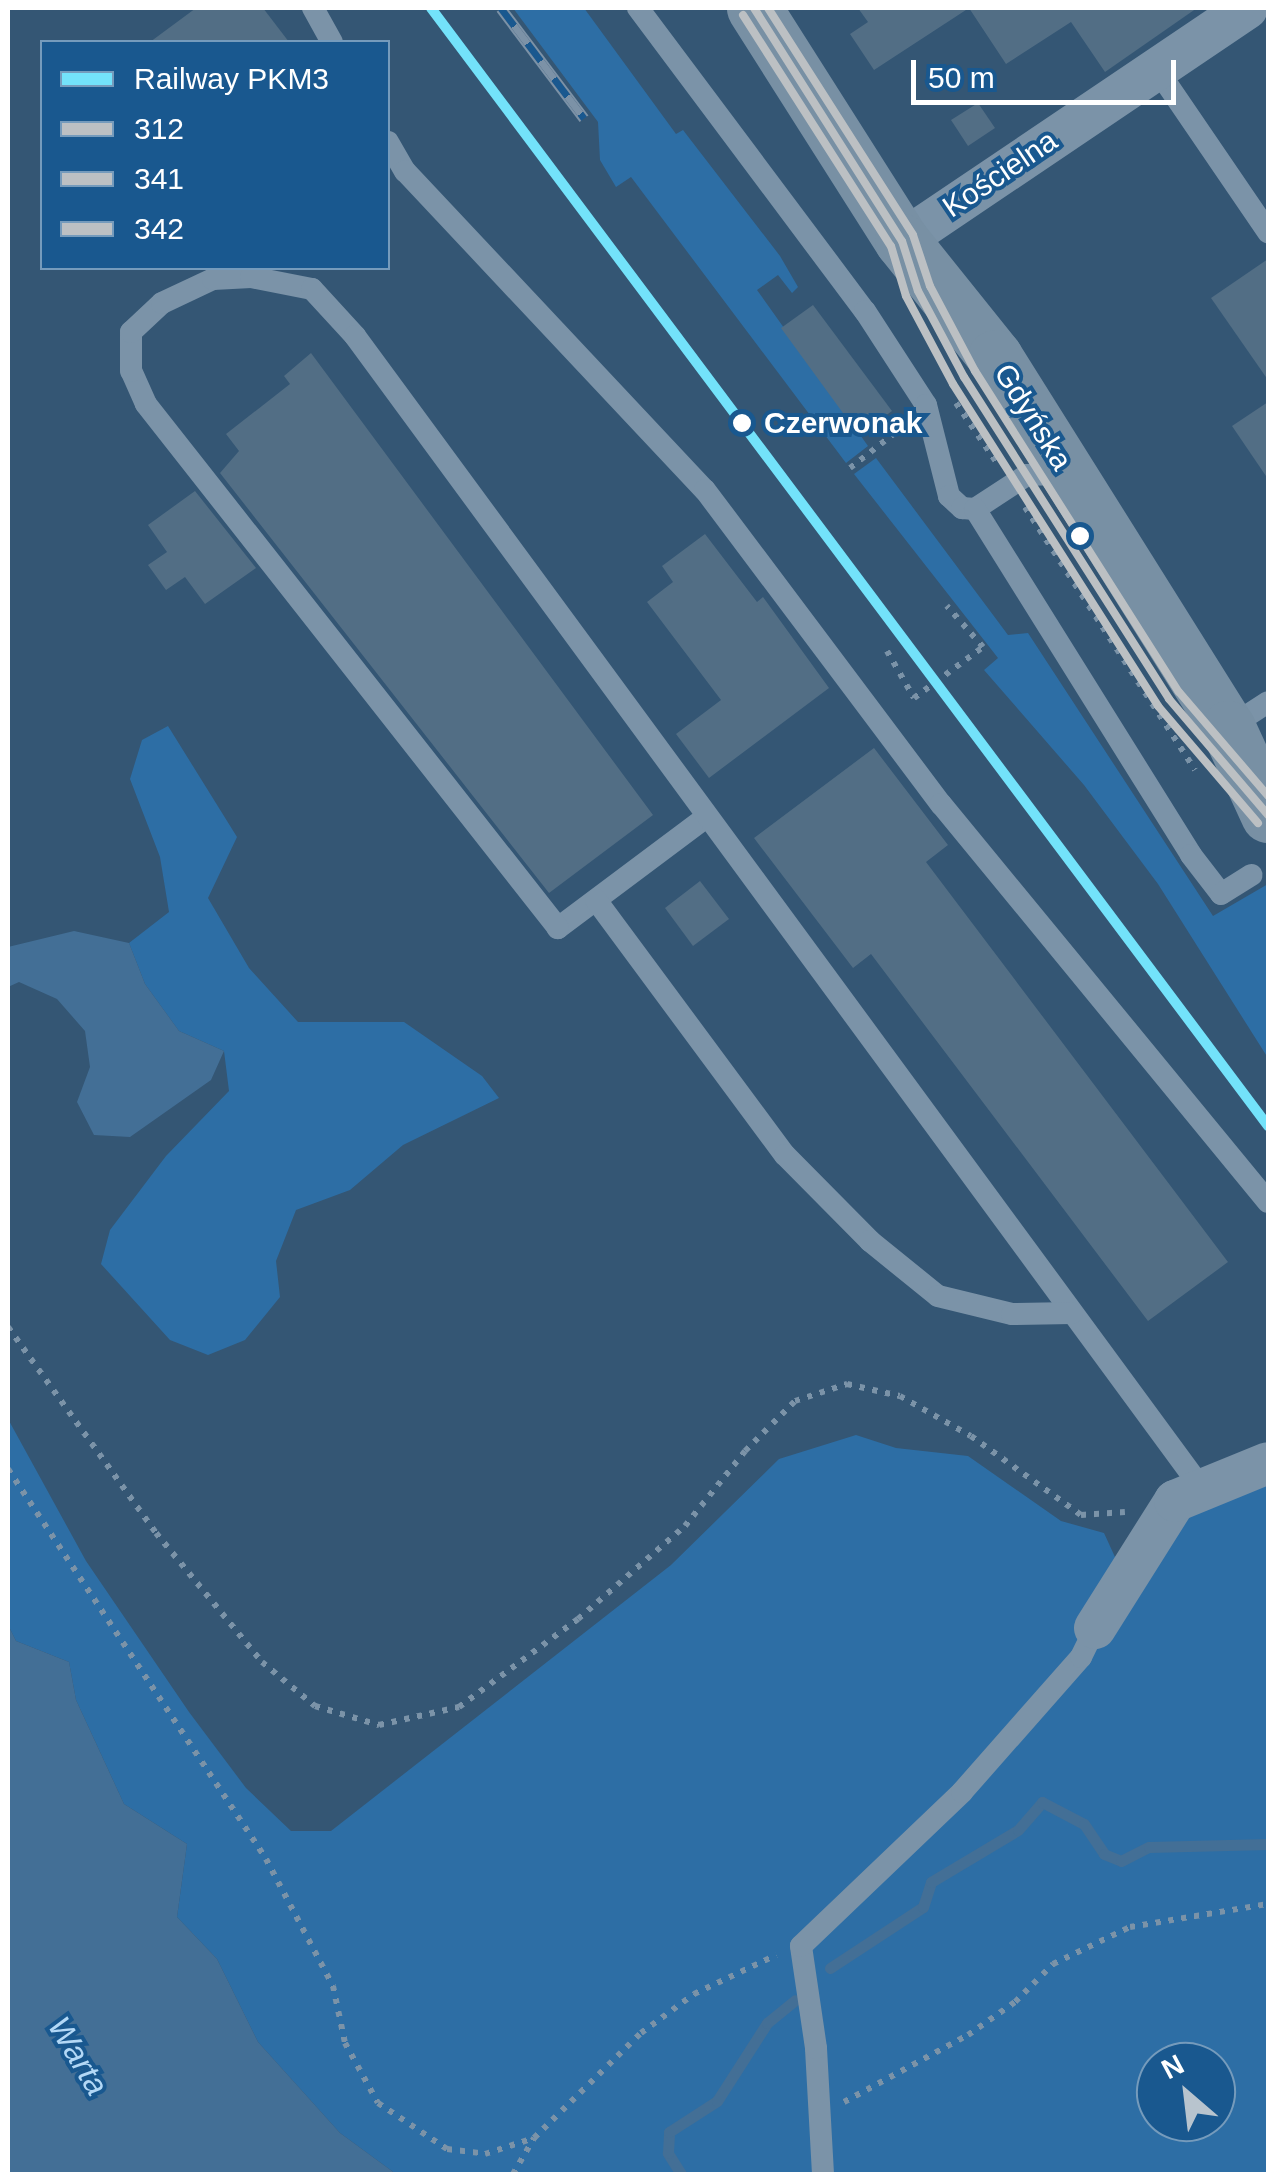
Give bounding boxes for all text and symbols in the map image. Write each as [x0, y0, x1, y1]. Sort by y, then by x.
legend [40, 40, 390, 270]
scale bar [916, 40, 1181, 102]
text: 50 m [928, 61, 995, 94]
text: Railway PKM3 [134, 62, 329, 95]
text: 312 [134, 112, 184, 145]
street label: Kościelna [936, 123, 1064, 225]
text: 341 [134, 162, 184, 195]
text: 342 [134, 212, 184, 245]
street label: Gdyńska [986, 357, 1080, 477]
place label: Czerwonak [764, 405, 922, 441]
marker: Czerwonak [729, 410, 755, 436]
unlabelled marker [1070, 526, 1090, 546]
water label: Warta [40, 2010, 116, 2102]
north arrow [1136, 2042, 1236, 2142]
text: N [1156, 2048, 1189, 2085]

